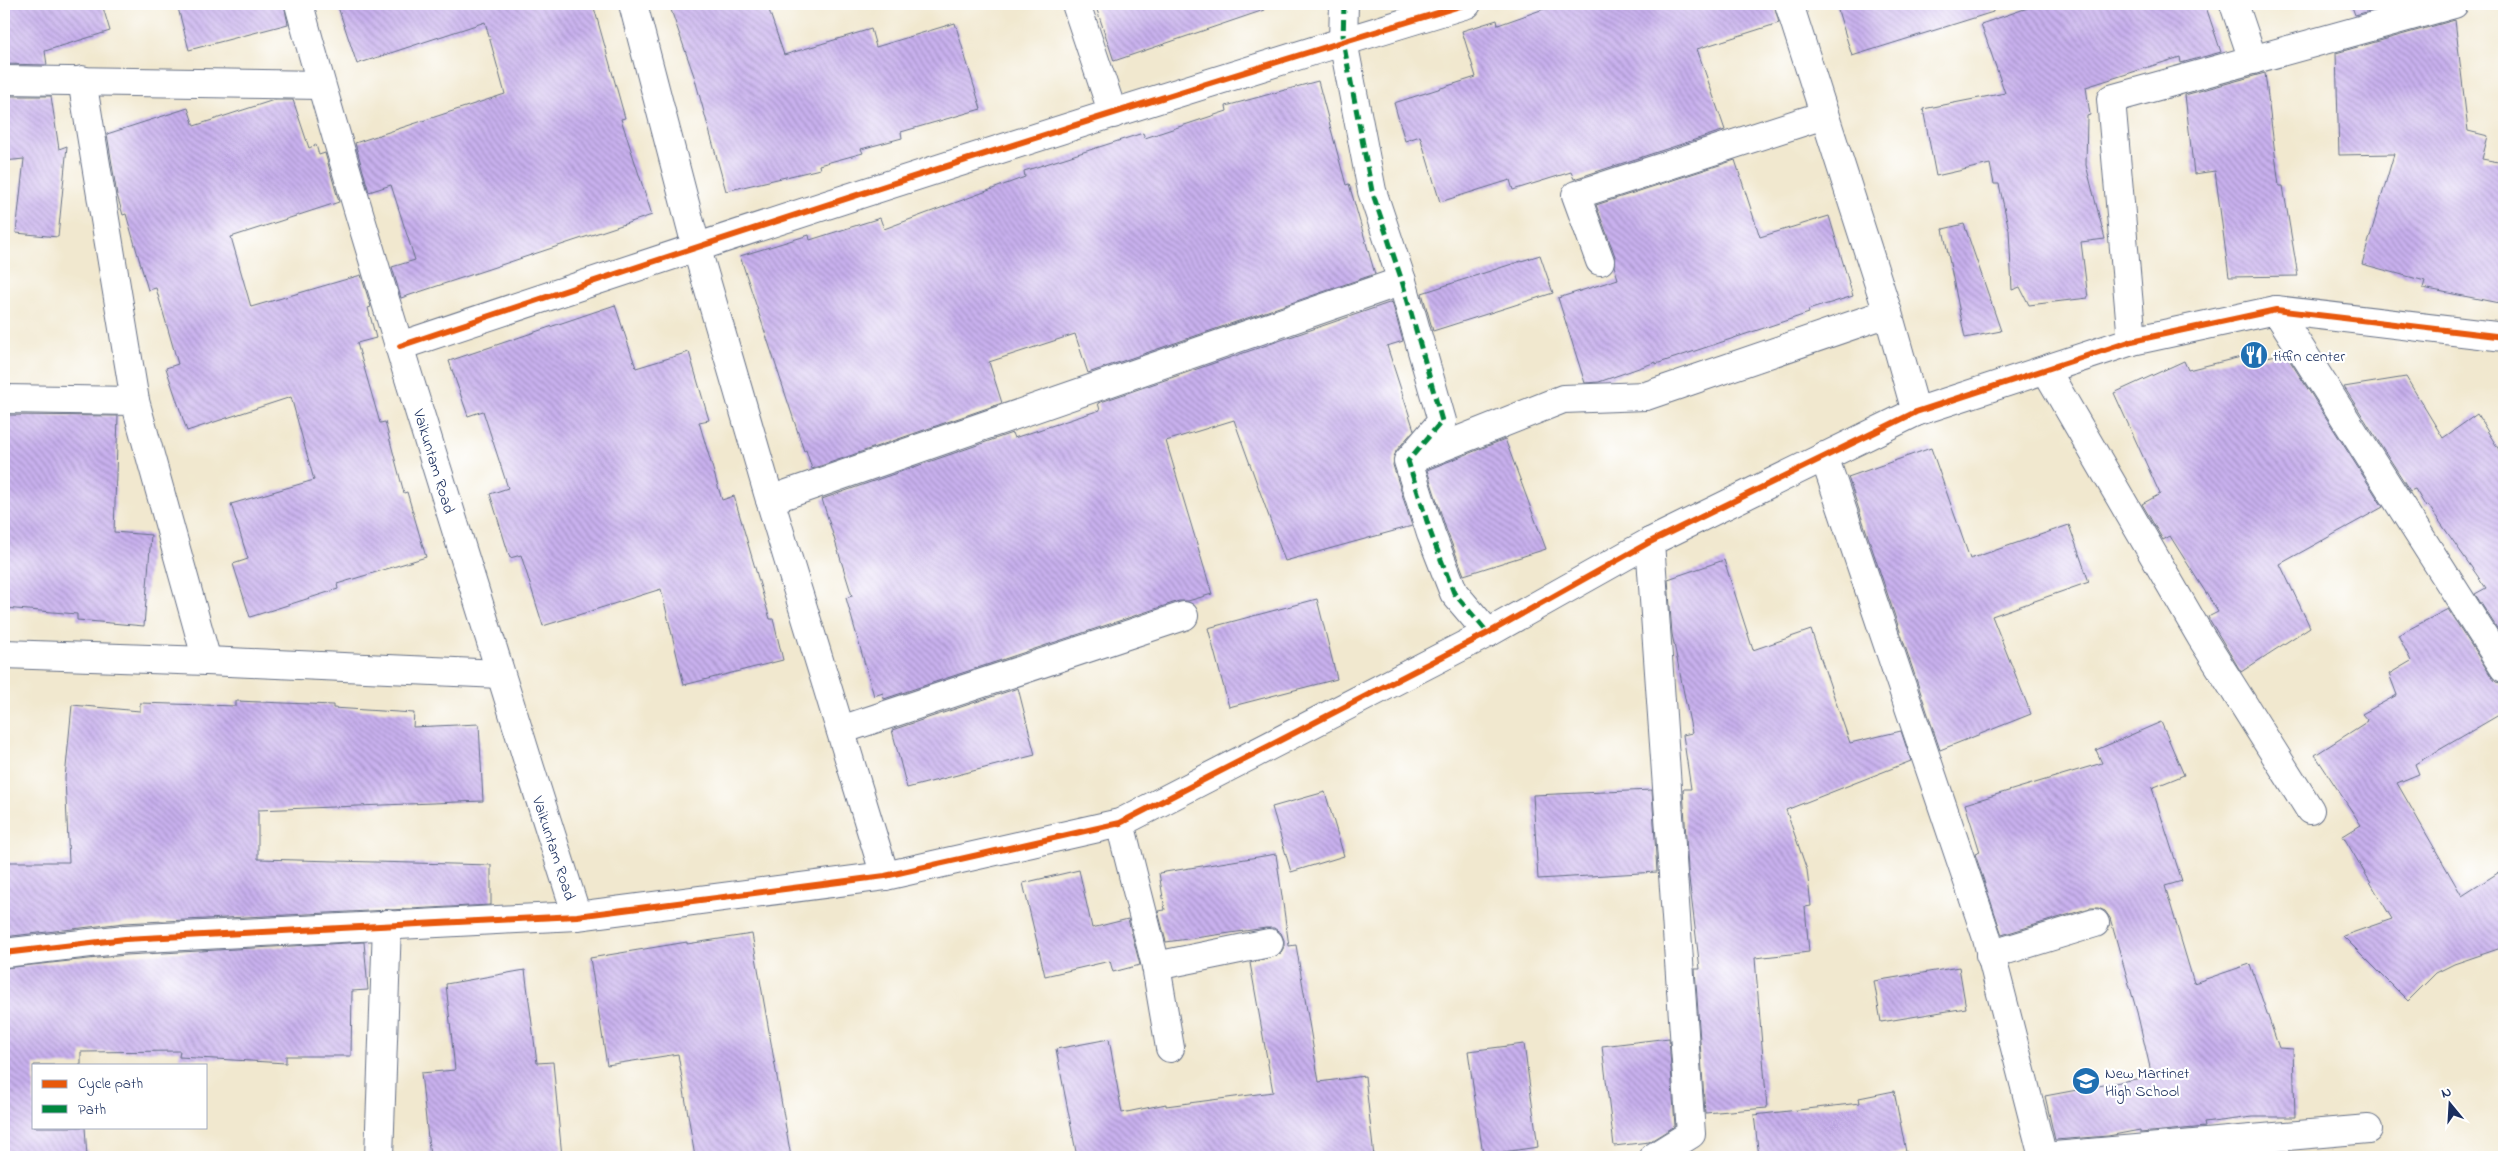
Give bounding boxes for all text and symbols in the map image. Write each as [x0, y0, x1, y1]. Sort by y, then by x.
restaurant icon: tiffin center [2239, 340, 2269, 370]
place label: tiffin center [2273, 345, 2345, 369]
street label: Vaikuntam Road [405, 405, 460, 517]
street label: Vaikuntam Road [525, 792, 581, 904]
place label: New Martinet High School [2105, 1062, 2190, 1104]
legend [32, 1064, 208, 1128]
school or university icon: New Martinet High School [2071, 1066, 2101, 1096]
text: Cycle path [78, 1073, 143, 1096]
north arrow [2426, 1078, 2476, 1128]
text: N [2439, 1082, 2454, 1105]
text: Path [78, 1099, 106, 1121]

